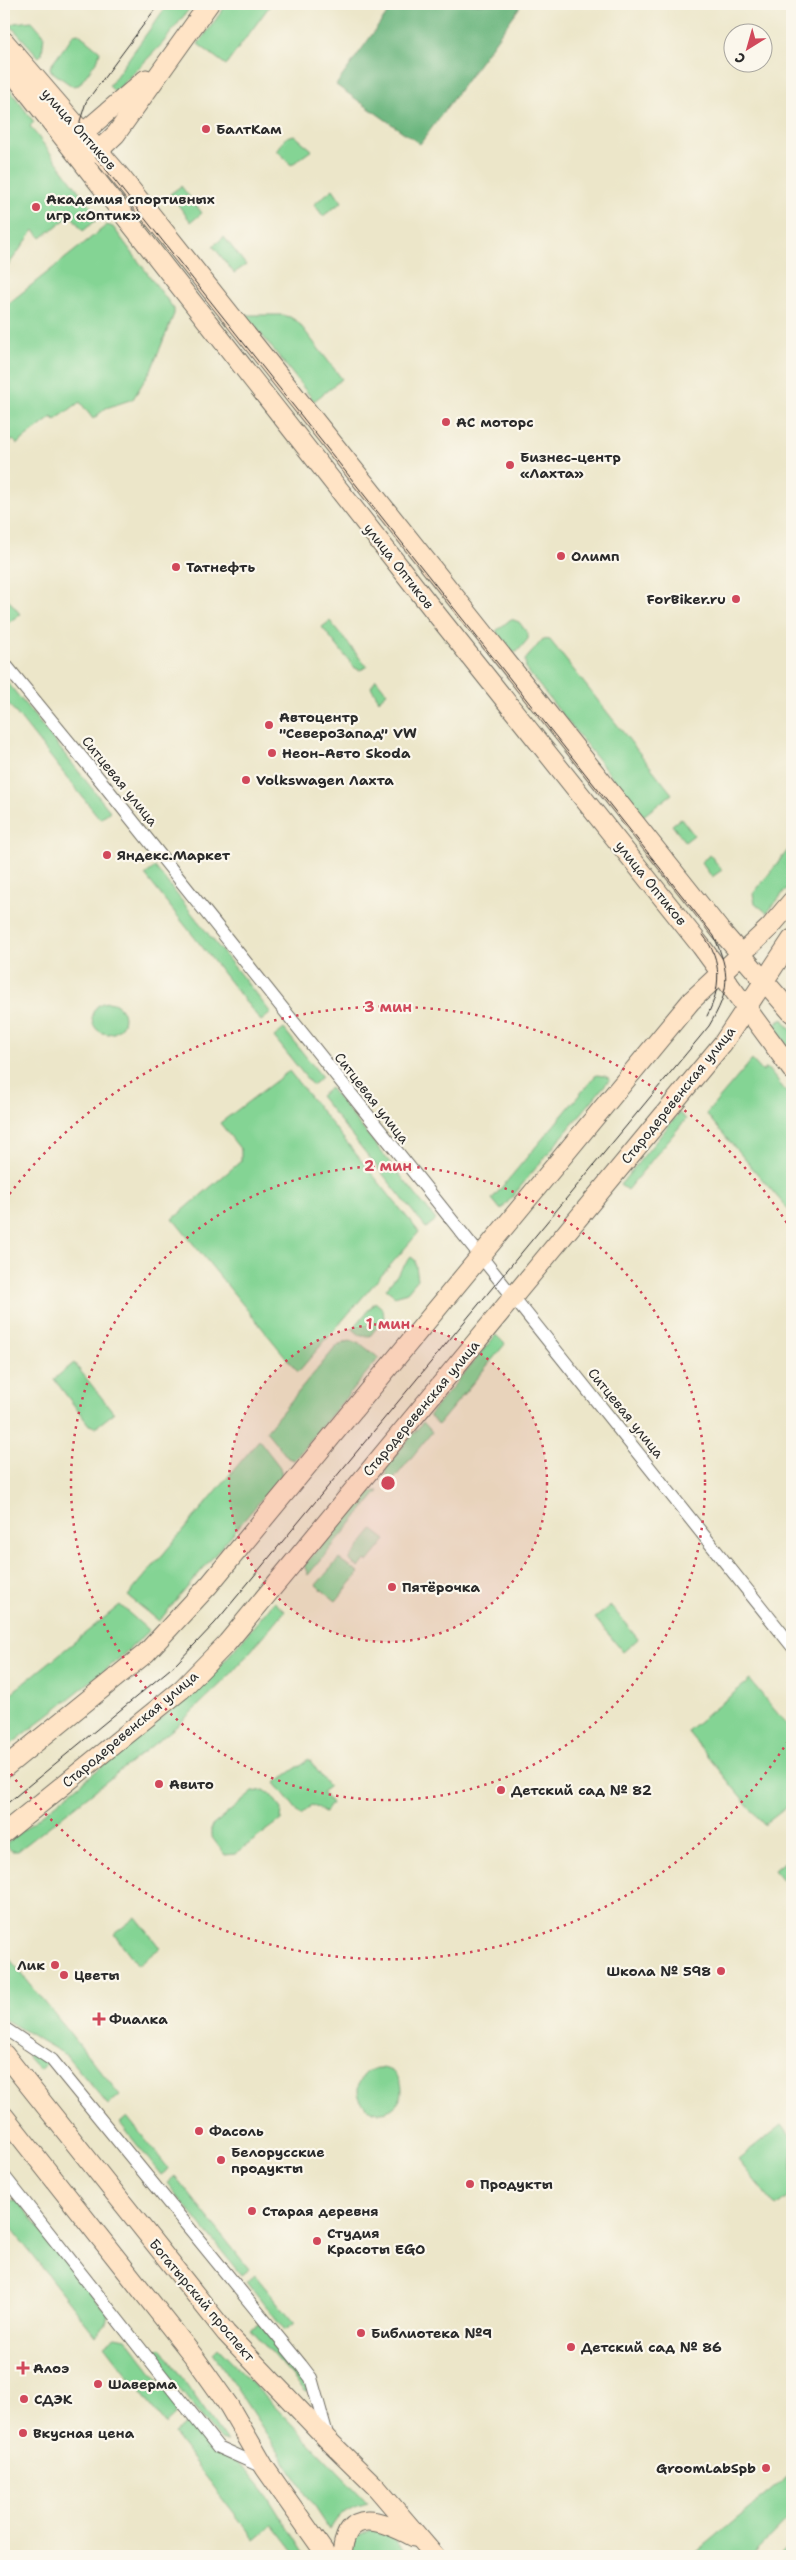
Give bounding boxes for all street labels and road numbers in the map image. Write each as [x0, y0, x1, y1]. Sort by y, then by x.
street label: улица Оптиков [38, 84, 120, 174]
street label: улица Оптиков [360, 520, 438, 612]
street label: Ситцевая улица [78, 732, 162, 830]
street label: улица Оптиков [611, 837, 691, 929]
street label: Стародеревенская улица [617, 1022, 739, 1168]
street label: Ситцевая улица [331, 1049, 413, 1148]
street label: Стародеревенская улица [359, 1336, 483, 1480]
street label: Ситцевая улица [584, 1364, 668, 1462]
street label: Стародеревенская улица [58, 1667, 202, 1791]
street label: Богатырский проспект [145, 2235, 259, 2366]

